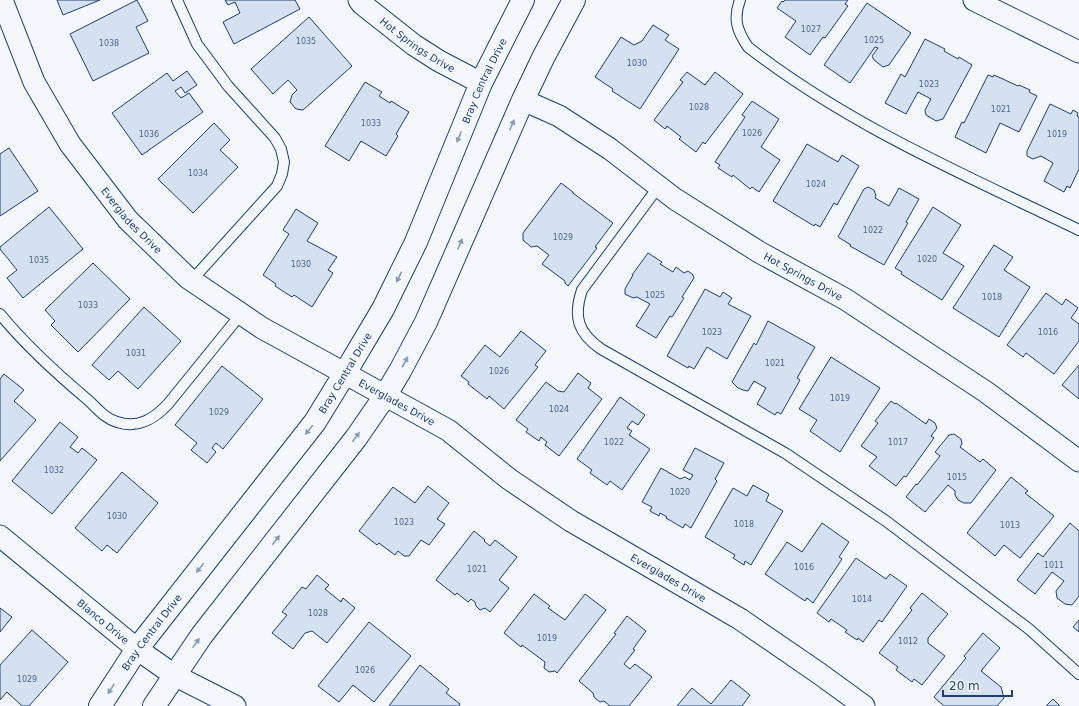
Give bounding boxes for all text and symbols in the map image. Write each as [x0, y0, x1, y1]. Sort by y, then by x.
street label: Hot Springs Drive [378, 15, 457, 74]
house number: 1027 [801, 25, 821, 34]
house number: 1025 [864, 36, 884, 45]
house number: 1035 [296, 37, 316, 46]
street label: Bray Central Drive [460, 37, 509, 125]
house number: 1038 [99, 39, 119, 48]
house number: 1030 [627, 59, 647, 68]
house number: 1023 [919, 80, 939, 89]
house number: 1028 [689, 103, 709, 112]
house number: 1021 [991, 105, 1011, 114]
house number: 1033 [361, 119, 381, 128]
one-way arrow [509, 119, 515, 131]
house number: 1026 [742, 129, 762, 138]
house number: 1036 [139, 130, 159, 139]
house number: 1019 [1047, 130, 1067, 139]
one-way arrow [456, 131, 462, 143]
house number: 1034 [188, 169, 208, 178]
house number: 1024 [806, 180, 826, 189]
street label: Everglades Drive [99, 185, 164, 256]
house number: 1022 [863, 226, 883, 235]
house number: 1029 [553, 233, 573, 242]
one-way arrow [457, 239, 463, 250]
street label: Hot Springs Drive [762, 251, 844, 303]
house number: 1020 [917, 255, 937, 264]
house number: 1035 [29, 256, 49, 265]
house number: 1030 [291, 260, 311, 269]
one-way arrow [396, 271, 402, 283]
house number: 1025 [645, 291, 665, 300]
house number: 1018 [982, 293, 1002, 302]
house number: 1033 [78, 301, 98, 310]
house number: 1023 [702, 328, 722, 337]
house number: 1016 [1038, 328, 1058, 337]
street label: Bray Central Drive [317, 331, 374, 416]
house number: 1031 [126, 349, 146, 358]
one-way arrow [401, 356, 408, 368]
house number: 1021 [765, 359, 785, 368]
house number: 1026 [489, 367, 509, 376]
street label: Everglades Drive [357, 377, 437, 428]
house number: 1019 [830, 394, 850, 403]
house number: 1024 [549, 405, 569, 414]
house number: 1029 [209, 408, 229, 417]
one-way arrow [305, 424, 314, 435]
one-way arrow [352, 432, 360, 442]
house number: 1022 [604, 438, 624, 447]
house number: 1017 [888, 438, 908, 447]
house number: 1032 [44, 466, 64, 475]
house number: 1015 [947, 473, 967, 482]
house number: 1020 [670, 488, 690, 497]
house number: 1030 [107, 512, 127, 521]
house number: 1023 [394, 518, 414, 527]
house number: 1018 [734, 520, 754, 529]
house number: 1013 [1000, 521, 1020, 530]
one-way arrow [272, 535, 281, 546]
street label: Everglades Drive [629, 552, 708, 604]
house number: 1011 [1044, 561, 1064, 570]
one-way arrow [196, 563, 205, 574]
house number: 1016 [794, 563, 814, 572]
house number: 1021 [467, 565, 487, 574]
street label: Bray Central Drive [120, 592, 184, 673]
house number: 1014 [852, 595, 872, 604]
street label: Blanco Drive [75, 597, 131, 646]
house number: 1028 [308, 609, 328, 618]
house number: 1019 [537, 634, 557, 643]
house number: 1012 [898, 637, 918, 646]
one-way arrow [192, 638, 200, 648]
house number: 1026 [355, 666, 375, 675]
scale bar [943, 672, 1012, 698]
house number: 1029 [17, 675, 37, 684]
text: 20 m [949, 679, 980, 693]
one-way arrow [107, 683, 114, 695]

